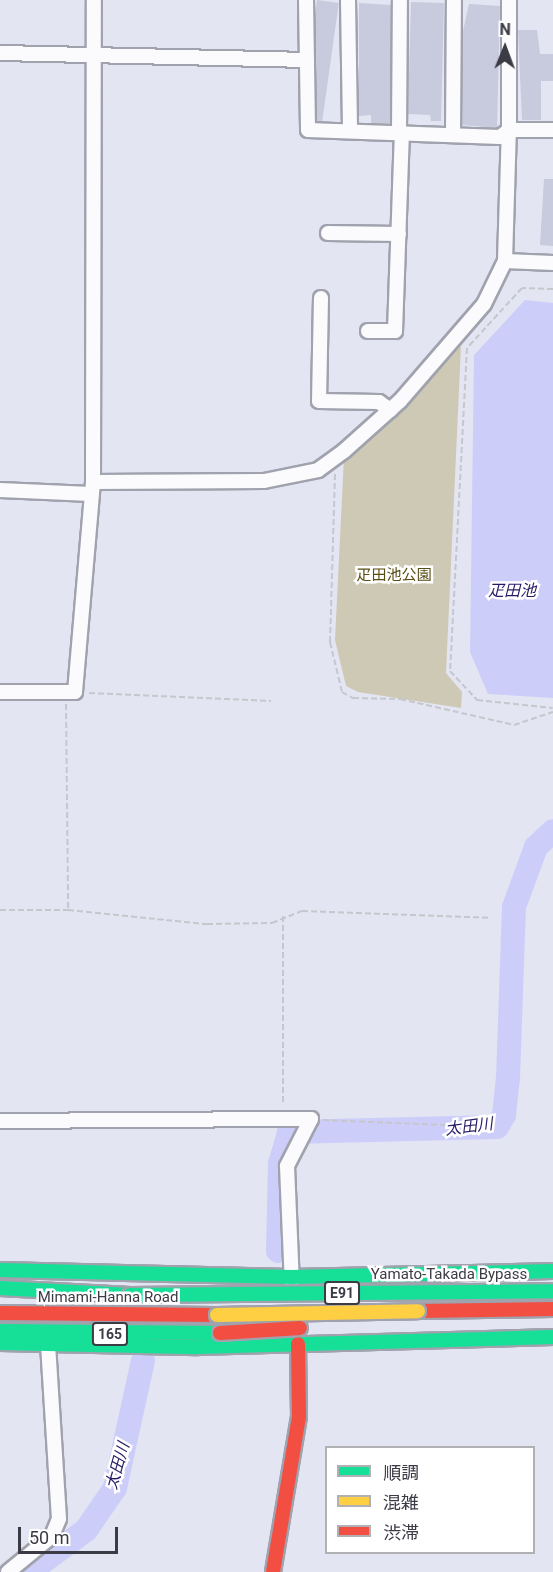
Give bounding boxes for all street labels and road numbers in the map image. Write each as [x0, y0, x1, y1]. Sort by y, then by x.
street label: Yamato-Takada Bypass [371, 1266, 527, 1284]
road number: E91 [324, 1282, 360, 1304]
street label: Mimami-Hanna Road [38, 1289, 178, 1307]
road number: 165 [90, 1323, 130, 1345]

